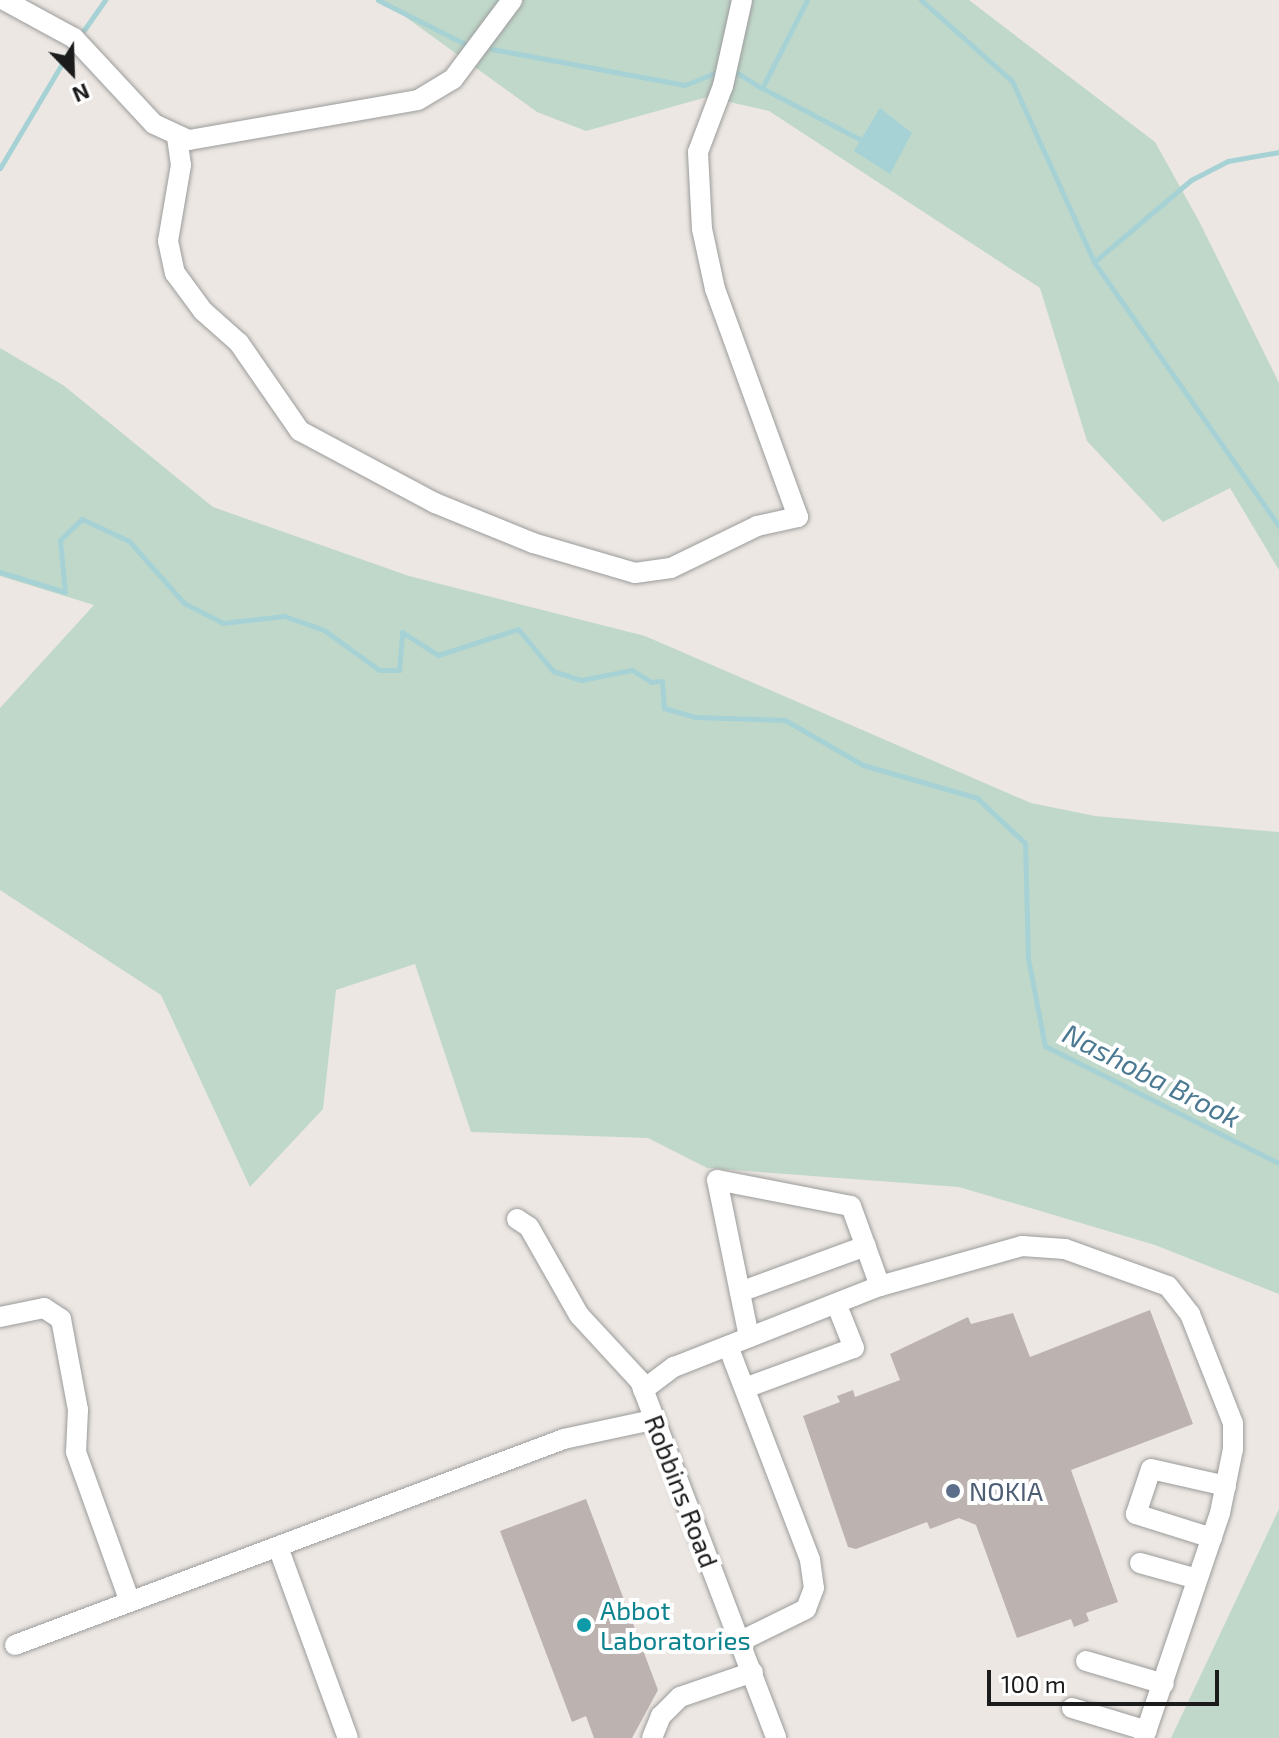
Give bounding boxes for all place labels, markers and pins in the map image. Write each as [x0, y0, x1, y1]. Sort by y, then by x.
place label: NOKIA [969, 1475, 1043, 1507]
marker: NOKIA [944, 1482, 962, 1500]
place label: Abbot Laboratories [600, 1594, 751, 1656]
marker: Abbot Laboratories [575, 1616, 593, 1634]

